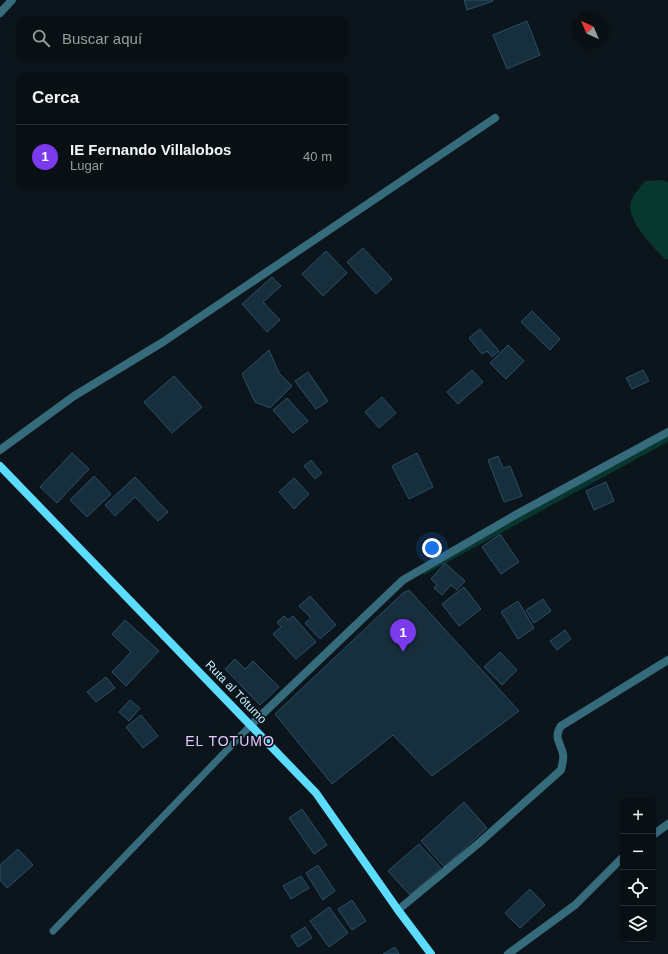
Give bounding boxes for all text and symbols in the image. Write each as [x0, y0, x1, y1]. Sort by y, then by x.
north arrow [572, 12, 608, 48]
search box [16, 16, 348, 60]
icon: search [30, 27, 52, 49]
text: Buscar aquí [62, 30, 142, 47]
text: Cerca [32, 88, 79, 107]
text: IE Fernando Villalobos [70, 141, 231, 158]
text: 1 [41, 149, 49, 164]
text: 40 m [303, 149, 332, 164]
text: Lugar [70, 158, 103, 173]
your location [422, 538, 442, 558]
pin: 1 [390, 619, 416, 652]
street label: Ruta al Tótumo [203, 658, 270, 727]
district label: EL TOTUMO [185, 733, 275, 749]
map controls [620, 798, 656, 942]
button: + [620, 798, 656, 834]
button: − [620, 834, 656, 870]
button: locate [620, 870, 656, 906]
button: layers [620, 906, 656, 942]

